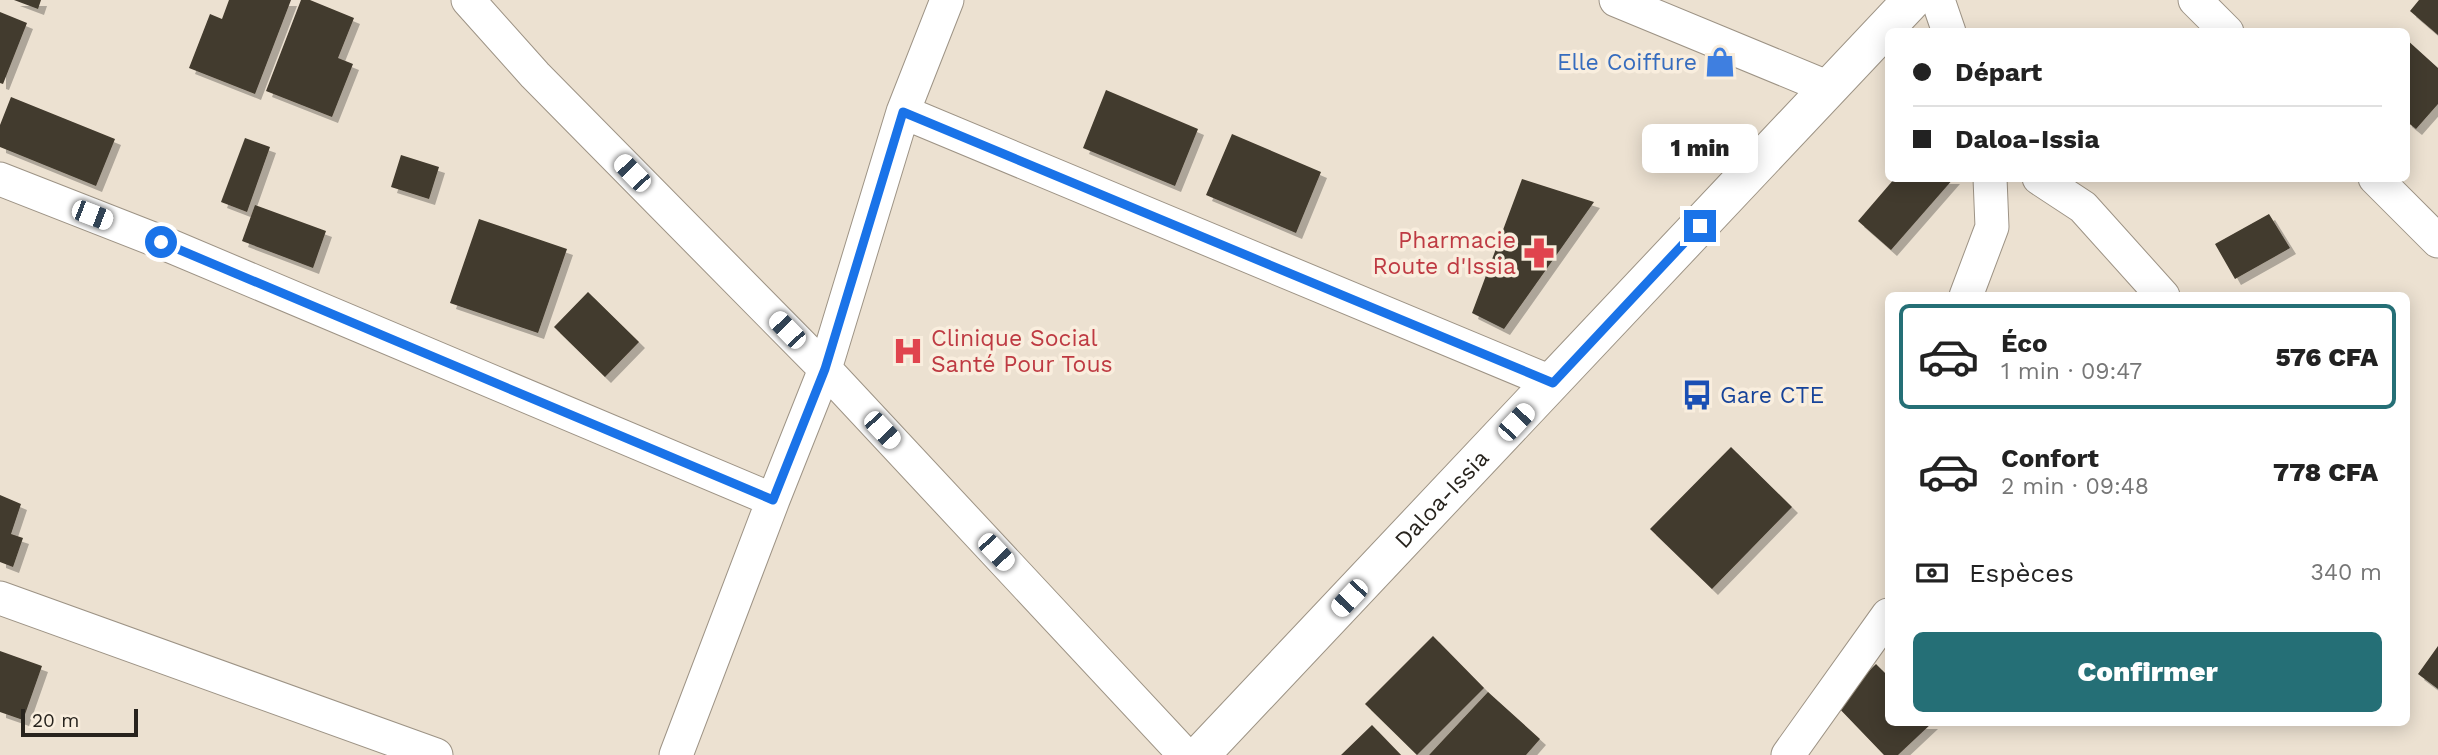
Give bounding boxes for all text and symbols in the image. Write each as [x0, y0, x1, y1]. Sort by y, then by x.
shop icon: Elle Coiffure [1703, 45, 1737, 79]
place label: Elle Coiffure [1557, 49, 1697, 76]
text: Départ [1955, 57, 2042, 87]
callout: 1 min [1642, 124, 1758, 174]
text: Daloa-Issia [1955, 124, 2099, 154]
text: 1 min [1670, 135, 1730, 162]
car [610, 151, 655, 195]
car [69, 198, 116, 232]
route end [1684, 210, 1716, 242]
route start [145, 226, 177, 258]
place label: Pharmacie Route d'Issia [1373, 227, 1516, 280]
pharmacy icon: Pharmacie Route d'Issia [1522, 236, 1556, 270]
car [765, 308, 810, 352]
place label: Clinique Social Santé Pour Tous [931, 325, 1113, 378]
icon: car [1917, 325, 1980, 388]
text: Éco [2001, 328, 2048, 358]
hospital icon: Clinique Social Santé Pour Tous [891, 334, 925, 368]
text: 576 CFA [2276, 342, 2378, 372]
text: 1 min · 09:47 [2001, 358, 2142, 385]
bus stop icon: Gare CTE [1680, 378, 1714, 412]
place label: Gare CTE [1720, 382, 1824, 409]
car [1494, 399, 1539, 445]
car [860, 407, 905, 453]
icon: car [1917, 440, 1980, 503]
text: Confort [2001, 443, 2099, 473]
street label: Daloa-Issia [1389, 445, 1495, 554]
text: 778 CFA [2273, 457, 2378, 487]
text: 2 min · 09:48 [2001, 473, 2149, 500]
car [974, 529, 1019, 575]
icon: cash [1913, 554, 1951, 592]
text: Espèces [1969, 558, 2074, 588]
text: 340 m [2310, 559, 2382, 586]
car [1327, 575, 1372, 621]
button: Confirmer [1913, 632, 2382, 712]
scale bar [21, 706, 138, 738]
text: 20 m [32, 709, 79, 732]

